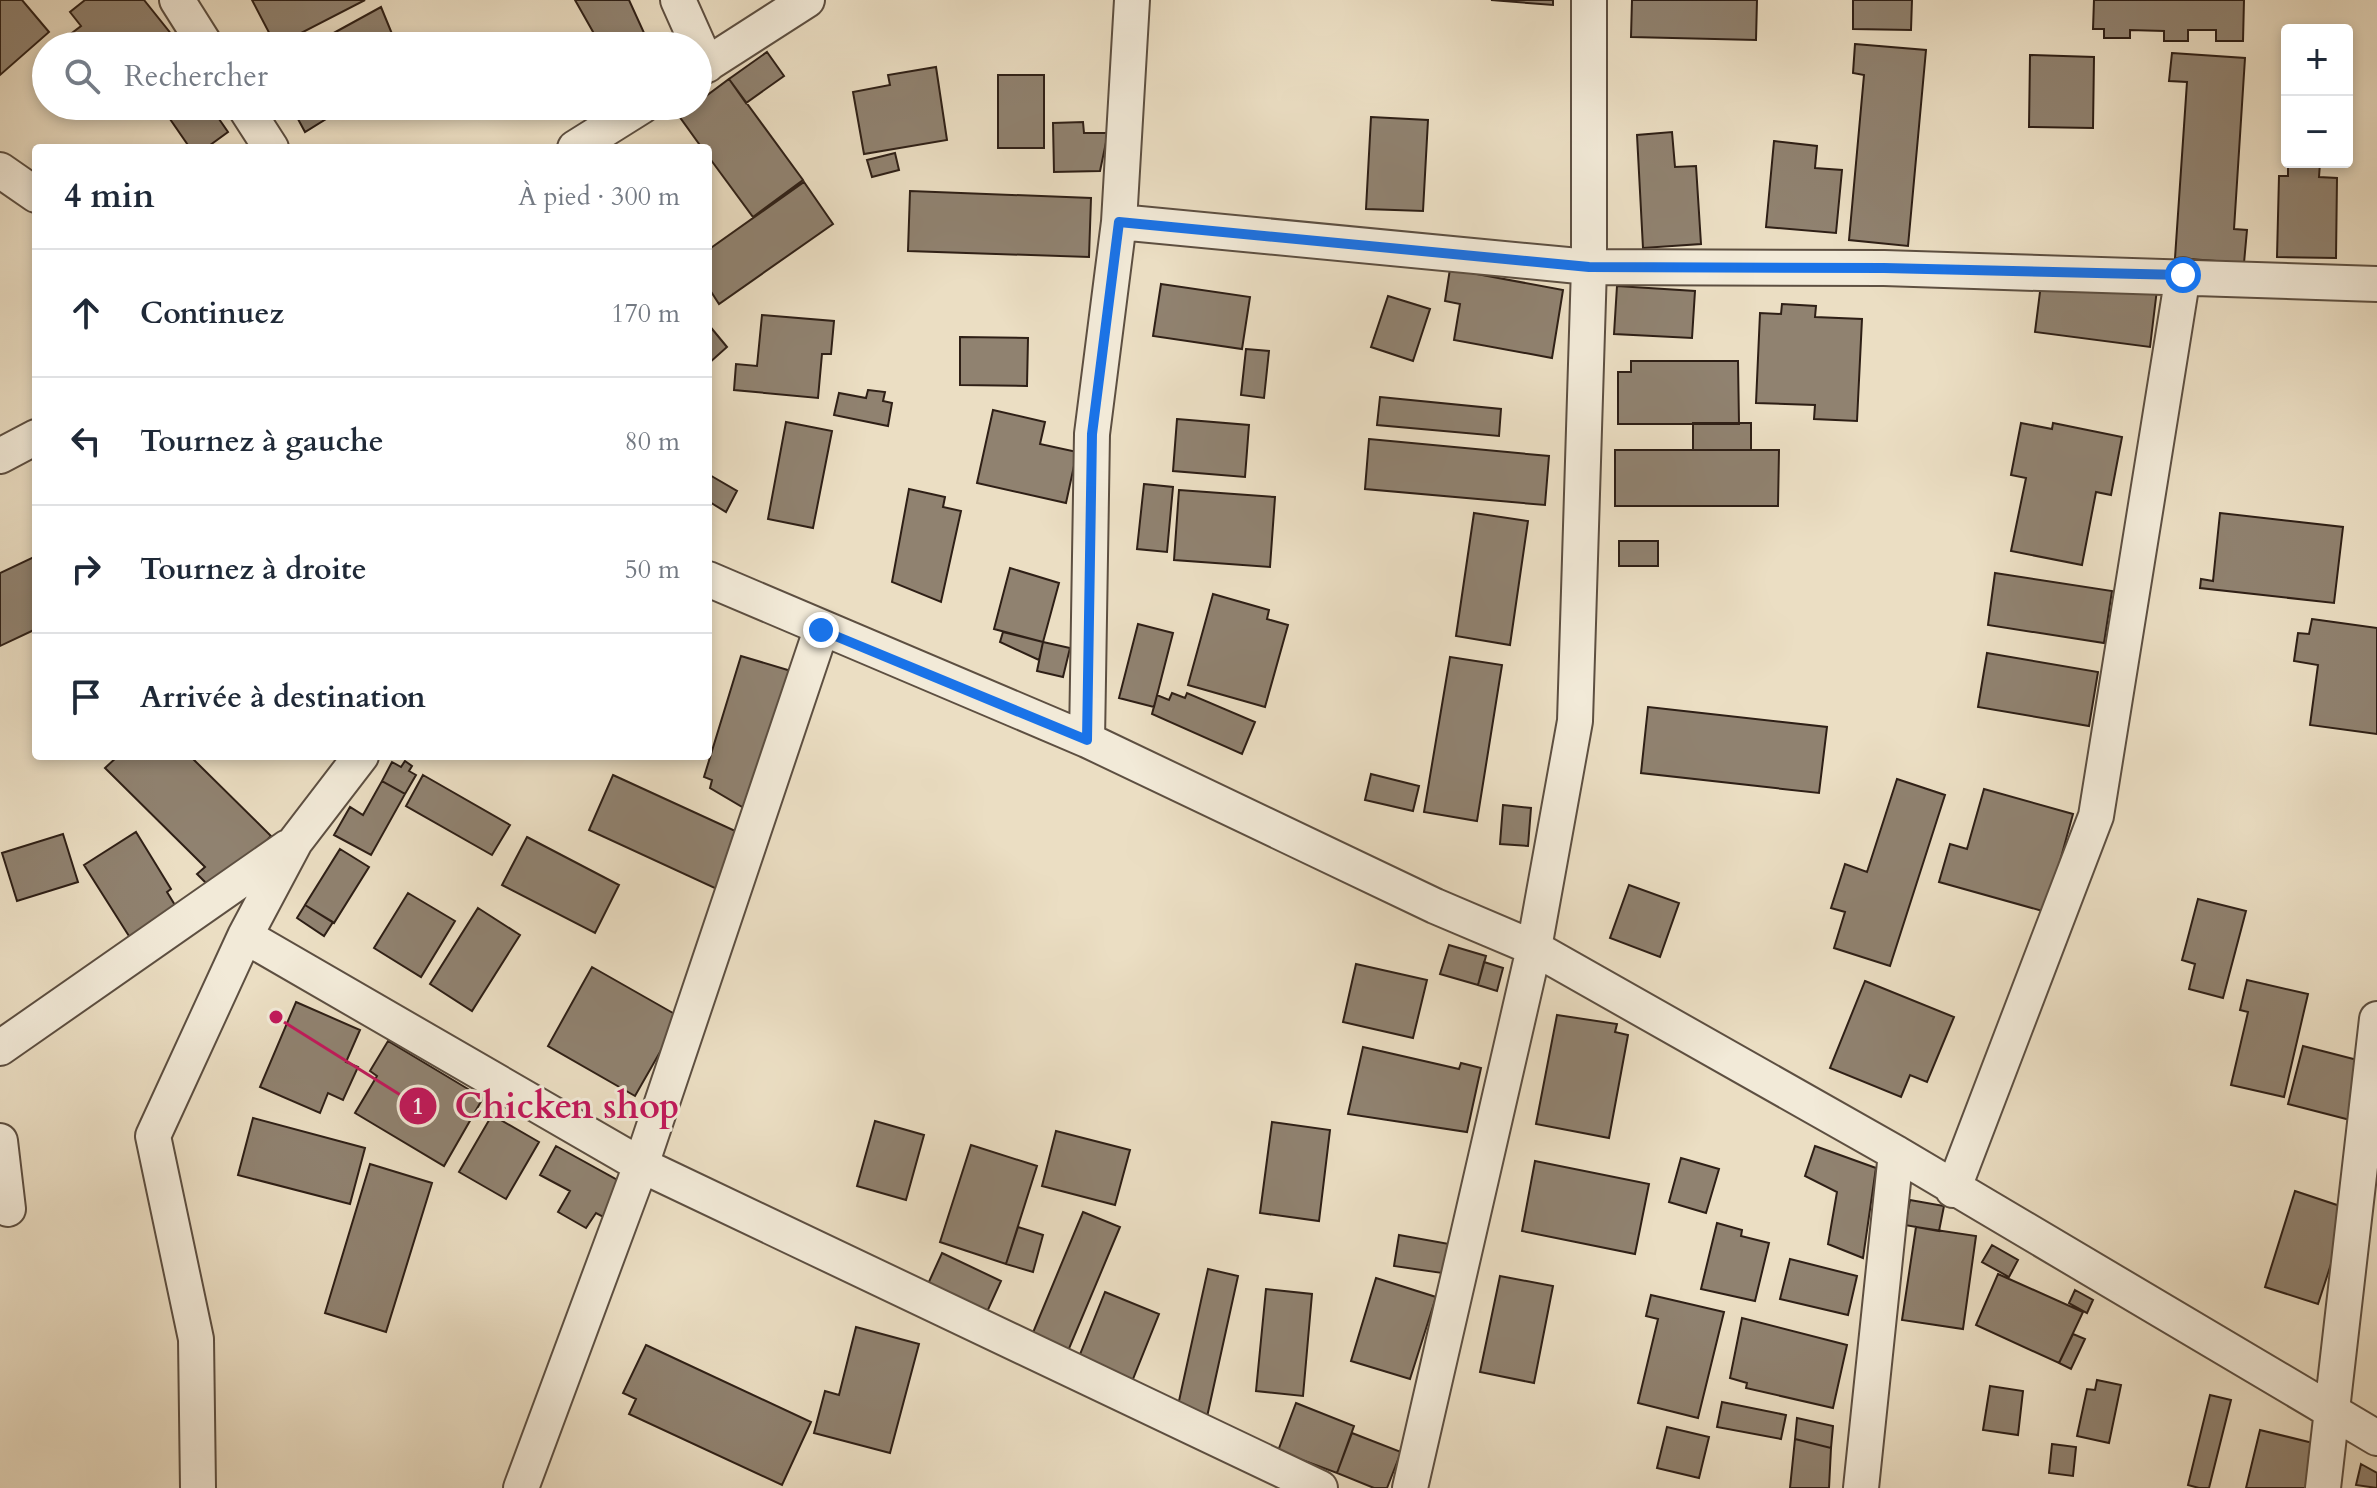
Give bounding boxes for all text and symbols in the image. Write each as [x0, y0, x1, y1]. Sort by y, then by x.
map controls [2281, 24, 2353, 168]
button: + [2281, 24, 2353, 96]
search box [32, 32, 712, 120]
icon: search [60, 54, 104, 98]
text: Rechercher [124, 56, 268, 97]
button: − [2281, 96, 2353, 168]
text: 4 min [64, 173, 155, 219]
text: À pied · 300 m [518, 179, 680, 214]
route start [2165, 257, 2201, 293]
icon: ahead [64, 291, 108, 335]
text: Continuez [140, 293, 284, 334]
text: 170 m [611, 296, 680, 331]
icon: left [64, 419, 108, 463]
text: Tournez à gauche [140, 421, 384, 462]
text: 80 m [624, 424, 680, 459]
icon: right [64, 547, 108, 591]
text: Tournez à droite [140, 549, 367, 590]
text: 50 m [624, 552, 680, 587]
route end [803, 612, 839, 648]
icon: arrive [64, 675, 108, 719]
text: Arrivée à destination [140, 677, 426, 718]
callout: Chicken shop [398, 1076, 695, 1136]
text: Chicken shop [455, 1082, 679, 1131]
text: 1 [412, 1090, 424, 1123]

